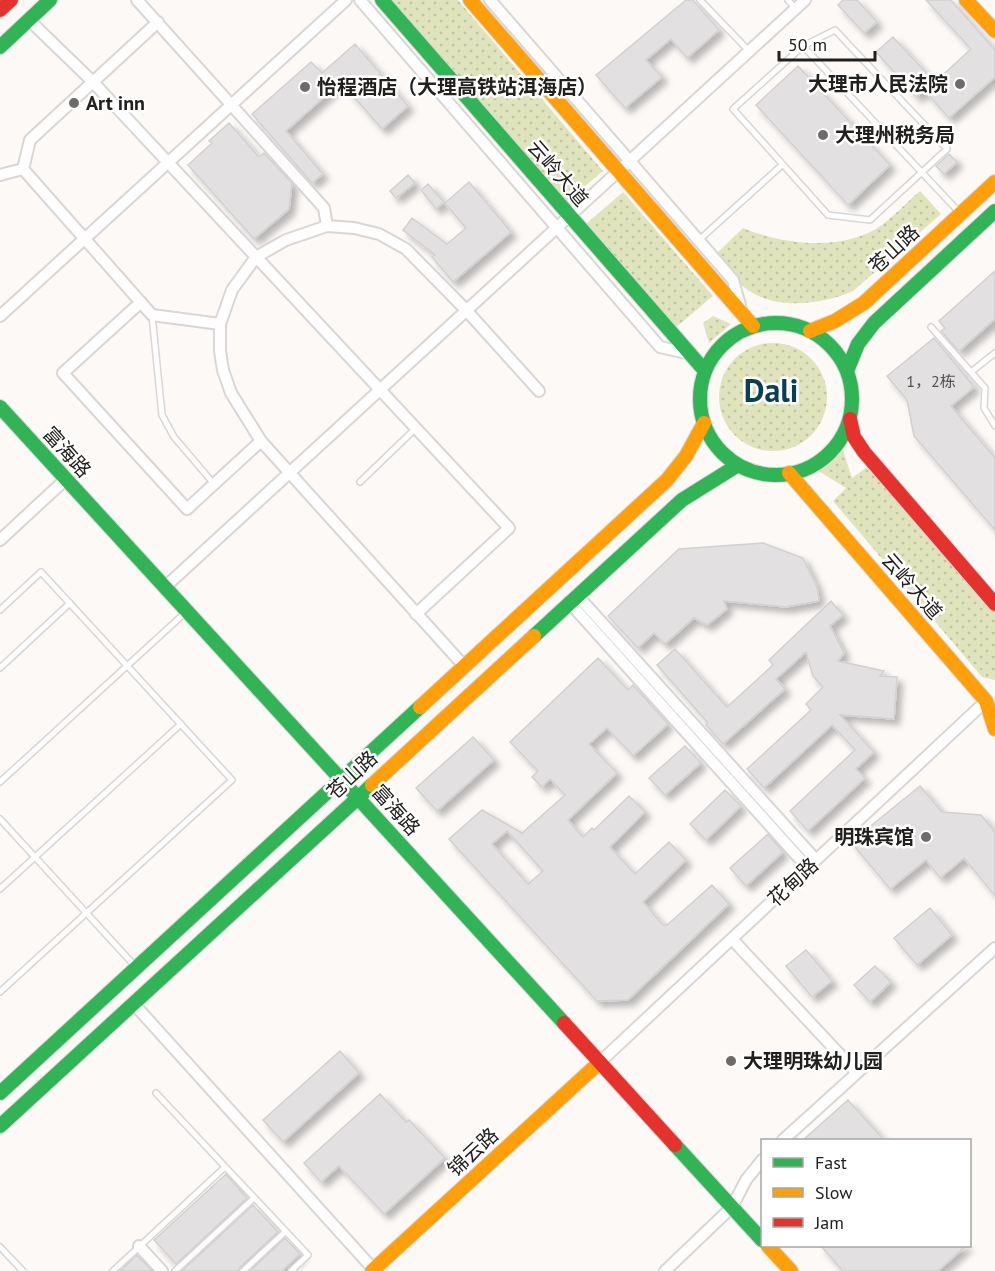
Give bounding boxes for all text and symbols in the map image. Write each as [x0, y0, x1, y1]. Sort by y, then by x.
scale bar [779, 24, 875, 62]
text: 50 m [788, 33, 827, 56]
place label: 大理市人民法院 [808, 71, 948, 97]
place label: 怡程酒店（大理高铁站洱海店） [317, 74, 597, 100]
marker: 大理市人民法院 [953, 77, 967, 91]
marker: 怡程酒店（大理高铁站洱海店） [298, 80, 312, 94]
place label: Art inn [86, 90, 145, 116]
marker: Art inn [67, 96, 81, 110]
place label: 大理州税务局 [835, 122, 955, 148]
marker: 大理州税务局 [816, 128, 830, 142]
street label: 云岭大道 [522, 134, 594, 212]
street label: 苍山路 [863, 219, 925, 279]
district label: Dali [744, 369, 798, 411]
house number: 1，2栋 [906, 371, 956, 391]
street label: 富海路 [37, 421, 97, 483]
street label: 云岭大道 [876, 547, 948, 625]
street label: 苍山路 [321, 745, 383, 805]
street label: 富海路 [366, 779, 426, 841]
place label: 明珠宾馆 [834, 824, 914, 850]
marker: 明珠宾馆 [919, 830, 933, 844]
street label: 花甸路 [762, 852, 824, 912]
place label: 大理明珠幼儿园 [743, 1048, 883, 1074]
marker: 大理明珠幼儿园 [724, 1054, 738, 1068]
street label: 锦云路 [442, 1122, 504, 1182]
legend [761, 1139, 971, 1247]
text: Fast [815, 1151, 847, 1174]
text: Slow [815, 1181, 853, 1204]
text: Jam [814, 1211, 844, 1234]

